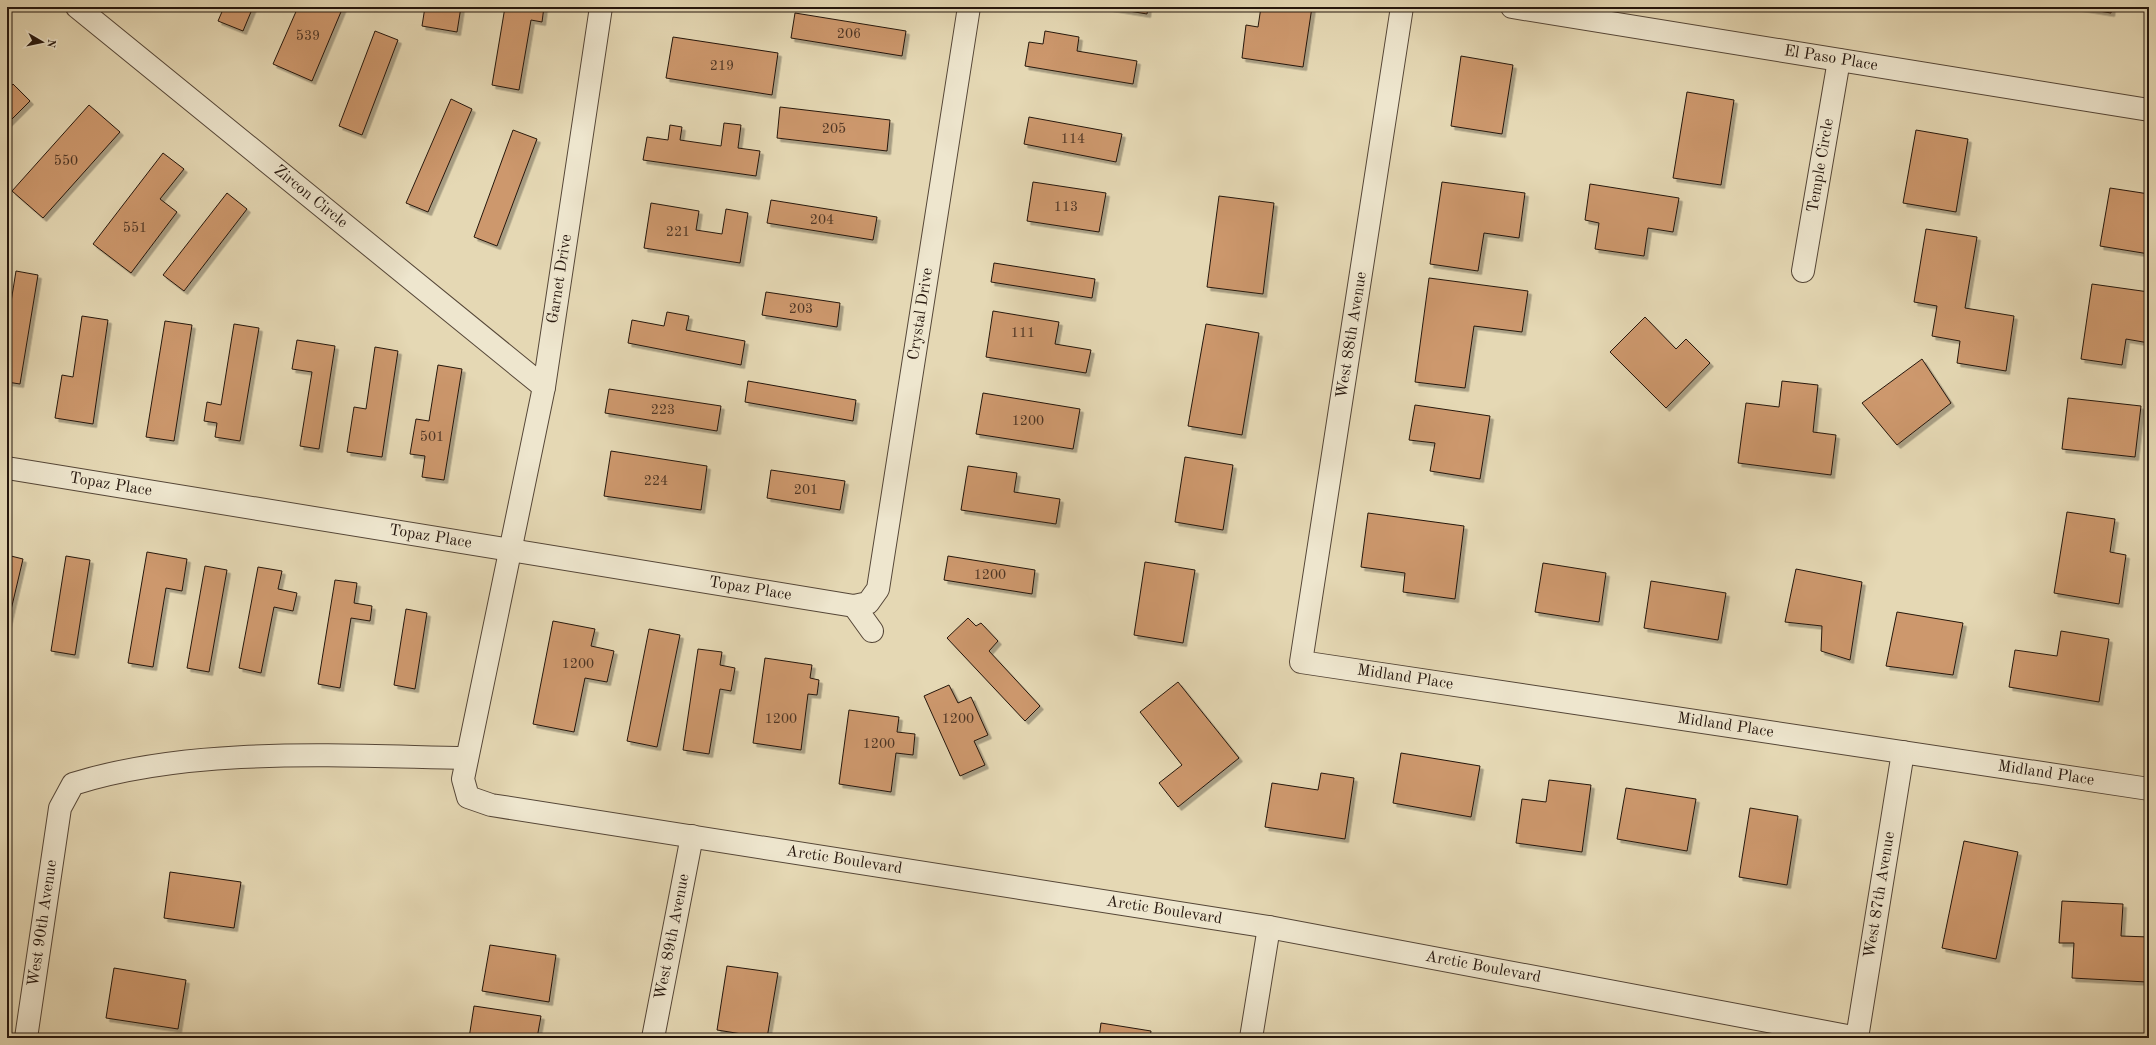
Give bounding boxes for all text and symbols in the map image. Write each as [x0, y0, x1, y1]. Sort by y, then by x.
north arrow [22, 22, 62, 62]
house number: 206 [837, 27, 861, 41]
house number: 539 [296, 29, 320, 43]
text: N [44, 38, 56, 49]
street label: El Paso Place [1783, 43, 1879, 74]
house number: 219 [710, 59, 734, 73]
street label: Temple Circle [1805, 117, 1837, 214]
house number: 205 [822, 122, 846, 136]
house number: 114 [1061, 132, 1085, 146]
house number: 550 [54, 154, 78, 168]
street label: Zircon Circle [271, 162, 350, 231]
house number: 113 [1054, 200, 1078, 214]
house number: 204 [810, 213, 834, 227]
house number: 551 [123, 221, 147, 235]
house number: 221 [666, 225, 690, 239]
street label: Garnet Drive [545, 233, 575, 325]
street label: Crystal Drive [906, 267, 936, 361]
street label: West 88th Avenue [1334, 270, 1370, 400]
house number: 203 [789, 302, 813, 316]
house number: 111 [1011, 326, 1035, 340]
house number: 223 [651, 403, 675, 417]
house number: 1200 [1012, 414, 1044, 428]
house number: 501 [420, 430, 444, 444]
street label: Topaz Place [68, 470, 153, 499]
house number: 224 [644, 474, 668, 488]
house number: 201 [794, 483, 818, 497]
street label: Topaz Place [388, 522, 473, 552]
house number: 1200 [974, 568, 1006, 582]
street label: Topaz Place [708, 574, 793, 604]
house number: 1200 [562, 657, 594, 671]
street label: Midland Place [1356, 662, 1454, 693]
street label: Midland Place [1676, 710, 1775, 741]
house number: 1200 [765, 712, 797, 726]
house number: 1200 [942, 712, 974, 726]
house number: 1200 [863, 737, 895, 751]
street label: Midland Place [1997, 758, 2095, 789]
street label: West 87th Avenue [1862, 830, 1898, 959]
street label: Arctic Boulevard [785, 843, 903, 877]
street label: West 90th Avenue [26, 859, 60, 988]
street label: West 89th Avenue [653, 872, 693, 1001]
street label: Arctic Boulevard [1105, 894, 1223, 928]
street label: Arctic Boulevard [1424, 949, 1542, 986]

